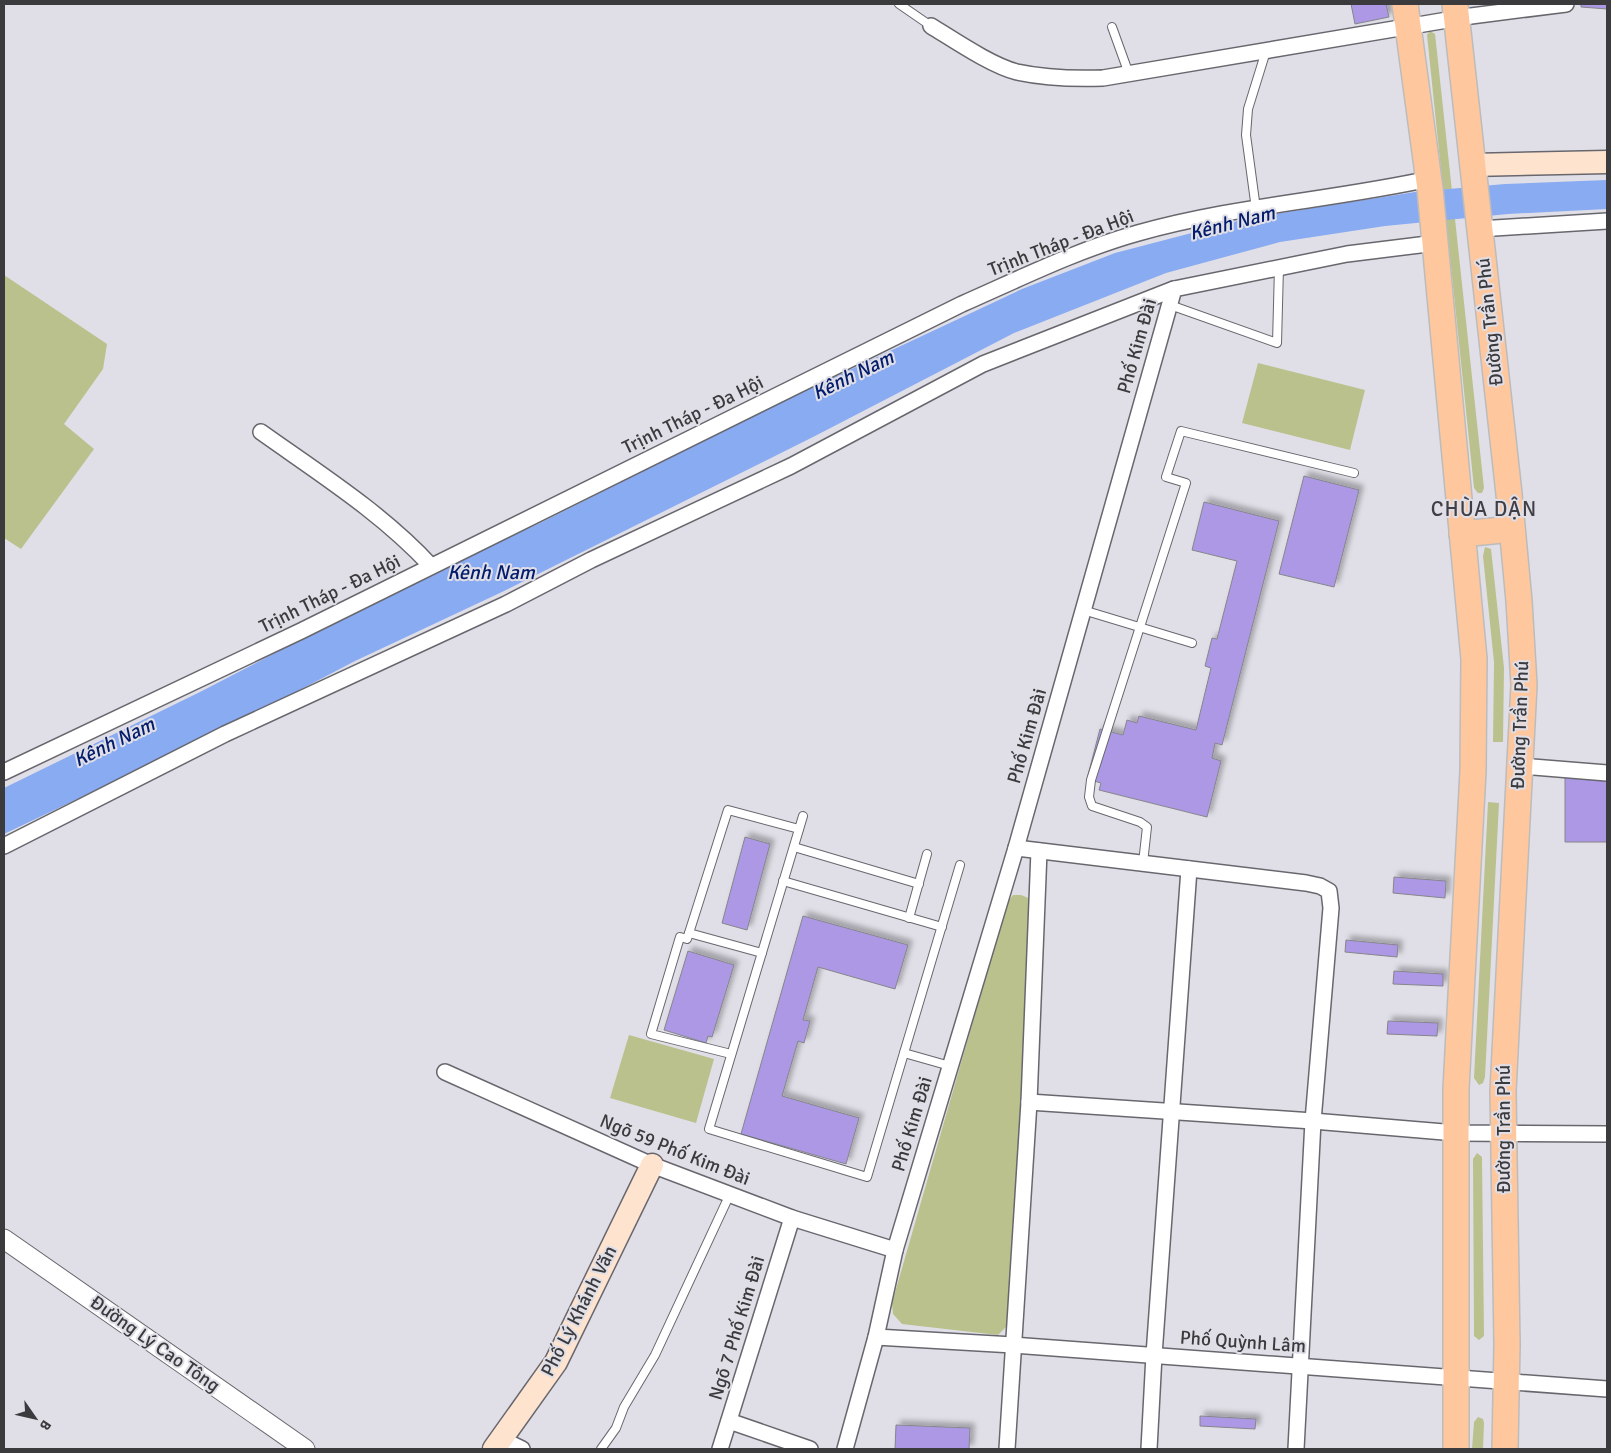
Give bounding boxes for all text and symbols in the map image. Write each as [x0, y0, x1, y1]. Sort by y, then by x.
water label: Kênh Nam [1187, 200, 1278, 246]
street label: Trịnh Tháp - Đa Hội [985, 204, 1137, 282]
street label: Đường Trần Phú [1471, 257, 1509, 387]
street label: Phố Kim Đài [1112, 295, 1162, 397]
water label: Kênh Nam [808, 344, 899, 405]
street label: Trịnh Tháp - Đa Hội [618, 370, 768, 460]
district label: CHÙA DẬN [1431, 496, 1537, 522]
street label: Trịnh Tháp - Đa Hội [255, 549, 405, 639]
water label: Kênh Nam [447, 560, 536, 585]
street label: Đường Trần Phú [1506, 660, 1534, 790]
street label: Phố Kim Đài [1002, 685, 1052, 787]
water label: Kênh Nam [69, 711, 160, 772]
street label: Đường Trần Phú [1492, 1065, 1516, 1193]
street label: Phố Kim Đài [886, 1074, 938, 1174]
street label: Ngõ 59 Phố Kim Đài [596, 1109, 754, 1191]
street label: Phố Lý Khánh Văn [536, 1242, 622, 1380]
street label: Ngõ 7 Phố Kim Đài [704, 1253, 770, 1403]
street label: Đường Lý Cao Tông [85, 1290, 225, 1398]
street label: Phố Quỳnh Lâm [1179, 1326, 1307, 1358]
north arrow [10, 1393, 60, 1443]
text: B [36, 1417, 55, 1434]

